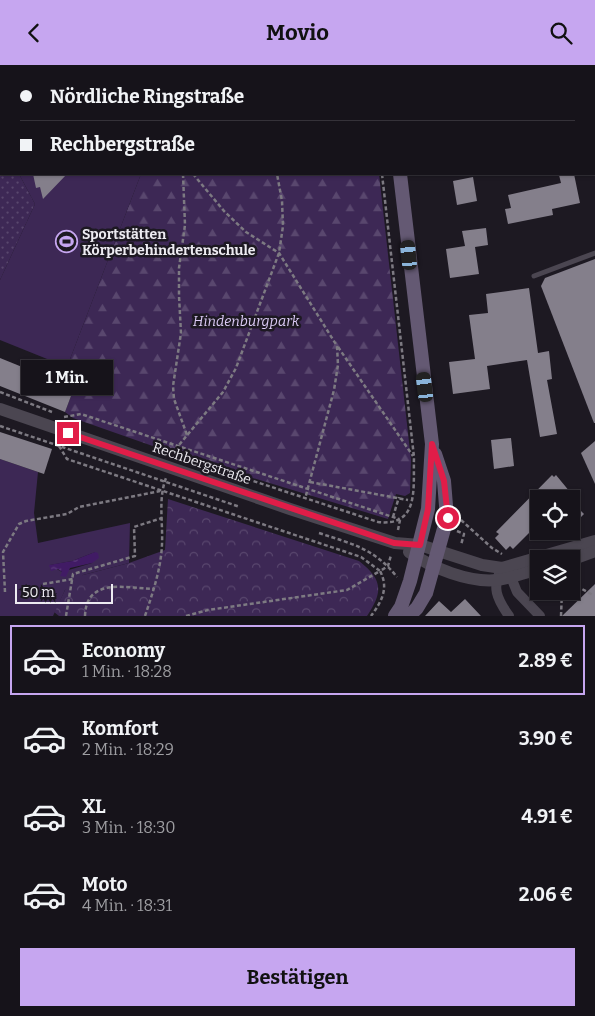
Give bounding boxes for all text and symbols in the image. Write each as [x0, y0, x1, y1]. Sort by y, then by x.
icon: back [20, 19, 48, 47]
text: Movio [266, 19, 329, 46]
icon: search [547, 19, 575, 47]
text: Nördliche Ringstraße [50, 85, 244, 108]
text: Rechbergstraße [50, 133, 195, 156]
place label: Sportstätten Körperbehindertenschule [82, 226, 256, 259]
sports icon: Sportstätten Körperbehindertenschule [54, 230, 78, 254]
car [399, 239, 418, 271]
park label: Hindenburgpark [193, 313, 300, 330]
callout: 1 Min. [22, 361, 114, 395]
text: 1 Min. [45, 368, 89, 387]
car [415, 371, 434, 403]
route end [57, 422, 79, 444]
street label: Rechbergstraße [150, 439, 253, 488]
map controls [530, 490, 580, 600]
button: locate [530, 490, 580, 540]
route start [437, 507, 459, 529]
button: layers [530, 550, 580, 600]
scale bar [15, 581, 112, 604]
text: 50 m [22, 584, 55, 601]
icon: car [22, 638, 67, 683]
text: Economy [82, 639, 165, 662]
text: 2.89 € [519, 649, 573, 672]
text: 1 Min. · 18:28 [82, 662, 172, 681]
icon: car [22, 716, 67, 761]
text: Komfort [82, 717, 158, 740]
text: 3.90 € [519, 727, 573, 750]
text: 2 Min. · 18:29 [82, 740, 174, 759]
icon: car [22, 794, 67, 839]
text: XL [82, 795, 106, 818]
text: 4.91 € [521, 805, 573, 828]
text: 3 Min. · 18:30 [82, 818, 176, 837]
icon: car [22, 872, 67, 917]
text: Moto [82, 873, 128, 896]
text: 2.06 € [519, 883, 573, 906]
text: 4 Min. · 18:31 [82, 896, 172, 915]
button: Bestätigen [20, 948, 575, 1006]

